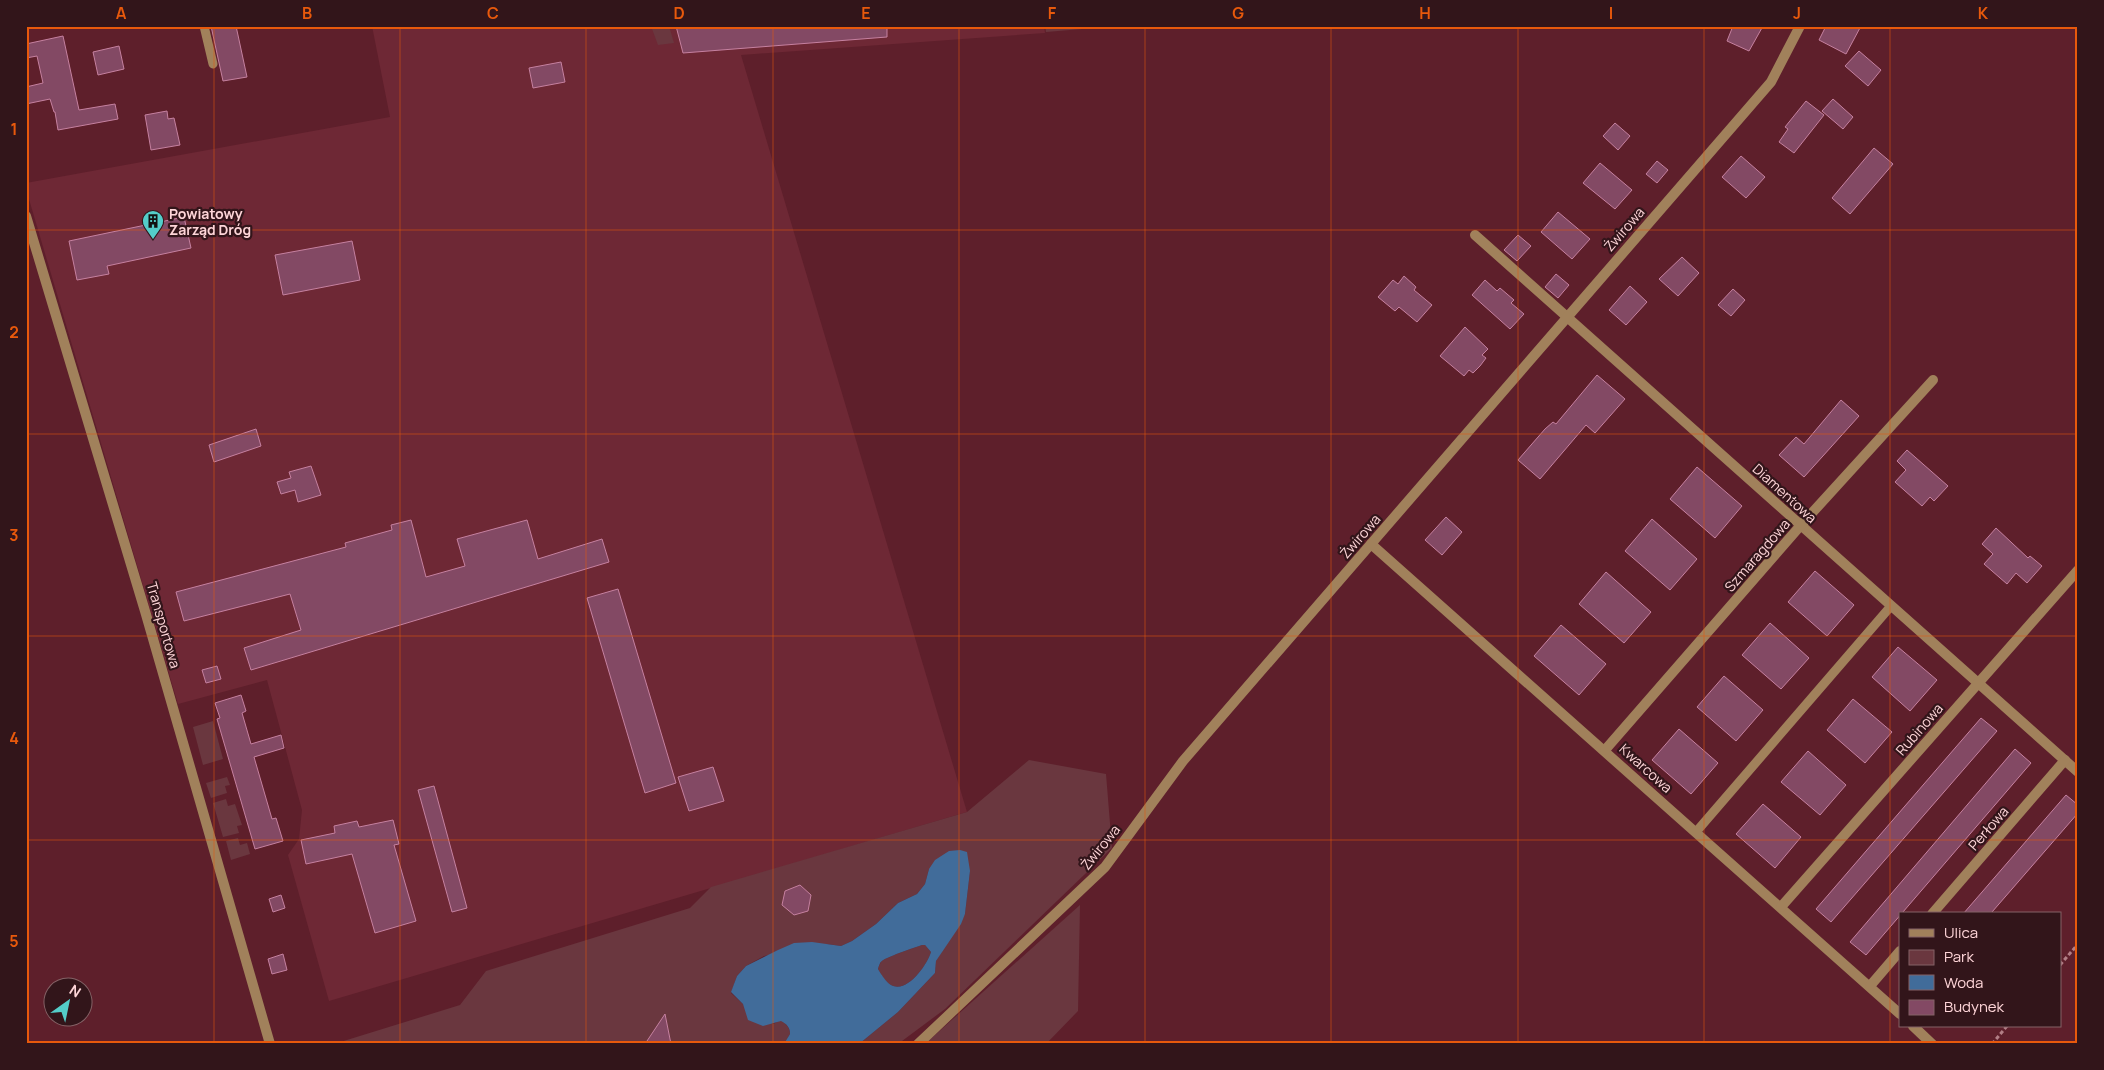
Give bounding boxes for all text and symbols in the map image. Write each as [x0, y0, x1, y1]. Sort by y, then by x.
text: A [116, 2, 127, 24]
text: B [302, 2, 312, 24]
text: C [487, 2, 499, 24]
text: D [673, 2, 685, 24]
text: E [861, 2, 871, 24]
text: F [1048, 2, 1057, 24]
text: G [1232, 2, 1244, 24]
text: H [1419, 2, 1431, 24]
text: I [1609, 2, 1613, 24]
text: J [1793, 2, 1801, 24]
text: K [1978, 2, 1989, 24]
text: 1 [10, 118, 18, 140]
street label: Żwirowa [1600, 203, 1648, 255]
place label: Powiatowy Zarząd Dróg [169, 204, 251, 239]
building icon: Powiatowy Zarząd Dróg [141, 209, 165, 240]
text: 2 [9, 321, 19, 343]
street label: Diamentowa [1749, 459, 1821, 527]
street label: Żwirowa [1336, 510, 1384, 562]
street label: Szmaragdowa [1720, 514, 1794, 596]
text: 3 [9, 524, 19, 546]
street label: Transportowa [143, 580, 185, 670]
street label: Rubinowa [1891, 699, 1947, 759]
text: 4 [9, 727, 19, 749]
street label: Kwarcowa [1616, 739, 1676, 797]
street label: Perłowa [1964, 802, 2012, 854]
street label: Żwirowa [1076, 821, 1124, 873]
legend [1899, 912, 2062, 1028]
text: Ulica [1944, 922, 1978, 943]
text: 5 [9, 930, 19, 952]
text: Park [1944, 946, 1974, 967]
text: Woda [1944, 972, 1983, 993]
north arrow [42, 978, 92, 1028]
text: N [66, 980, 85, 1001]
text: Budynek [1944, 996, 2005, 1017]

